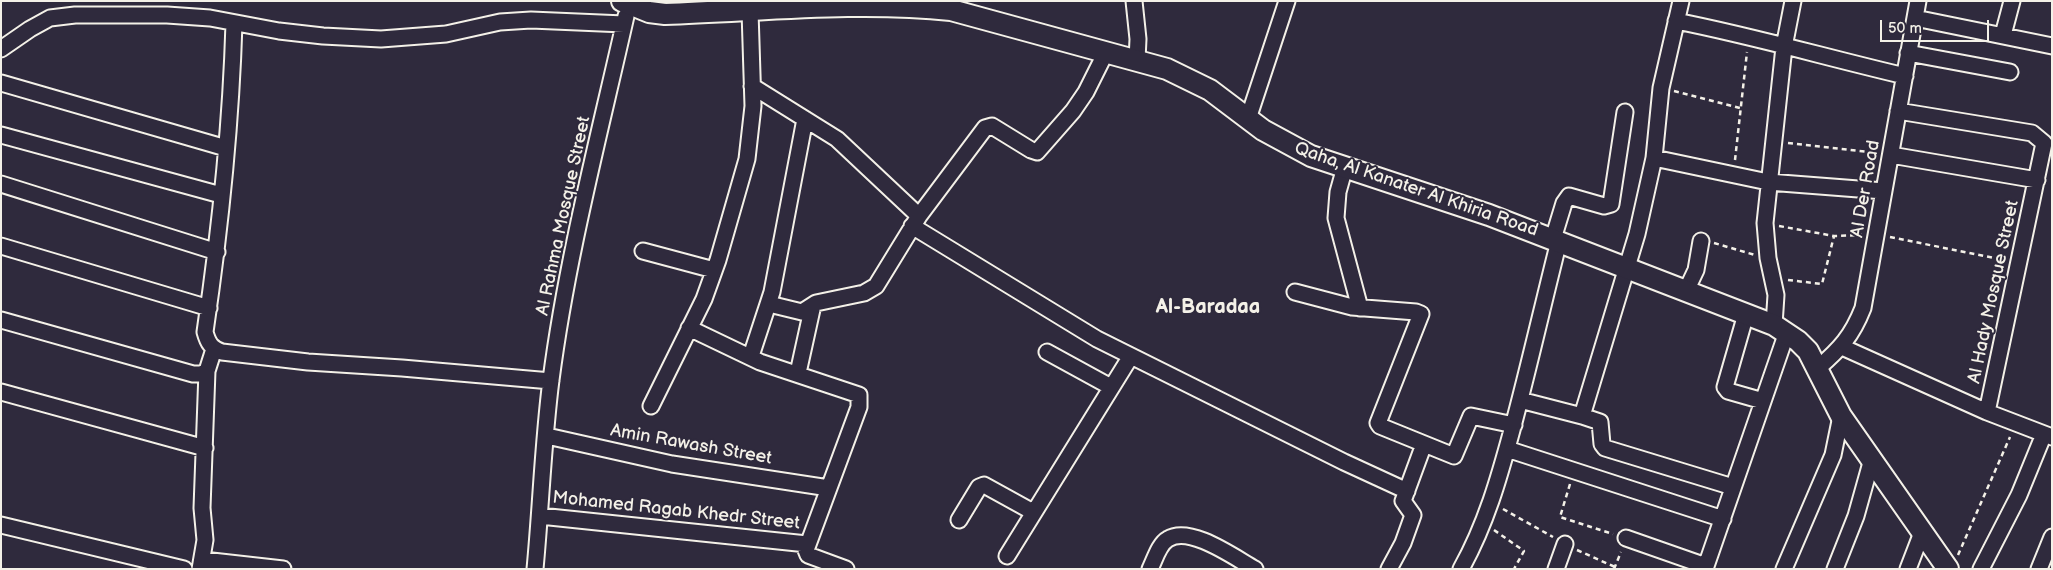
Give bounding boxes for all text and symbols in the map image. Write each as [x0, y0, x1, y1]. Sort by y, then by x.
scale bar [1883, 10, 1992, 42]
text: 50 m [1888, 19, 1922, 38]
street label: Al Rahma Mosque Street [532, 115, 596, 317]
street label: Qaha, Al Kanater Al Khiria Road [1291, 138, 1541, 242]
street label: Al Der Road [1847, 139, 1885, 239]
street label: Al Hady Mosque Street [1964, 198, 2024, 386]
district label: Al-Baradaa [1156, 296, 1260, 320]
street label: Amin Rawash Street [609, 420, 773, 470]
street label: Mohamed Ragab Khedr Street [551, 487, 801, 535]

